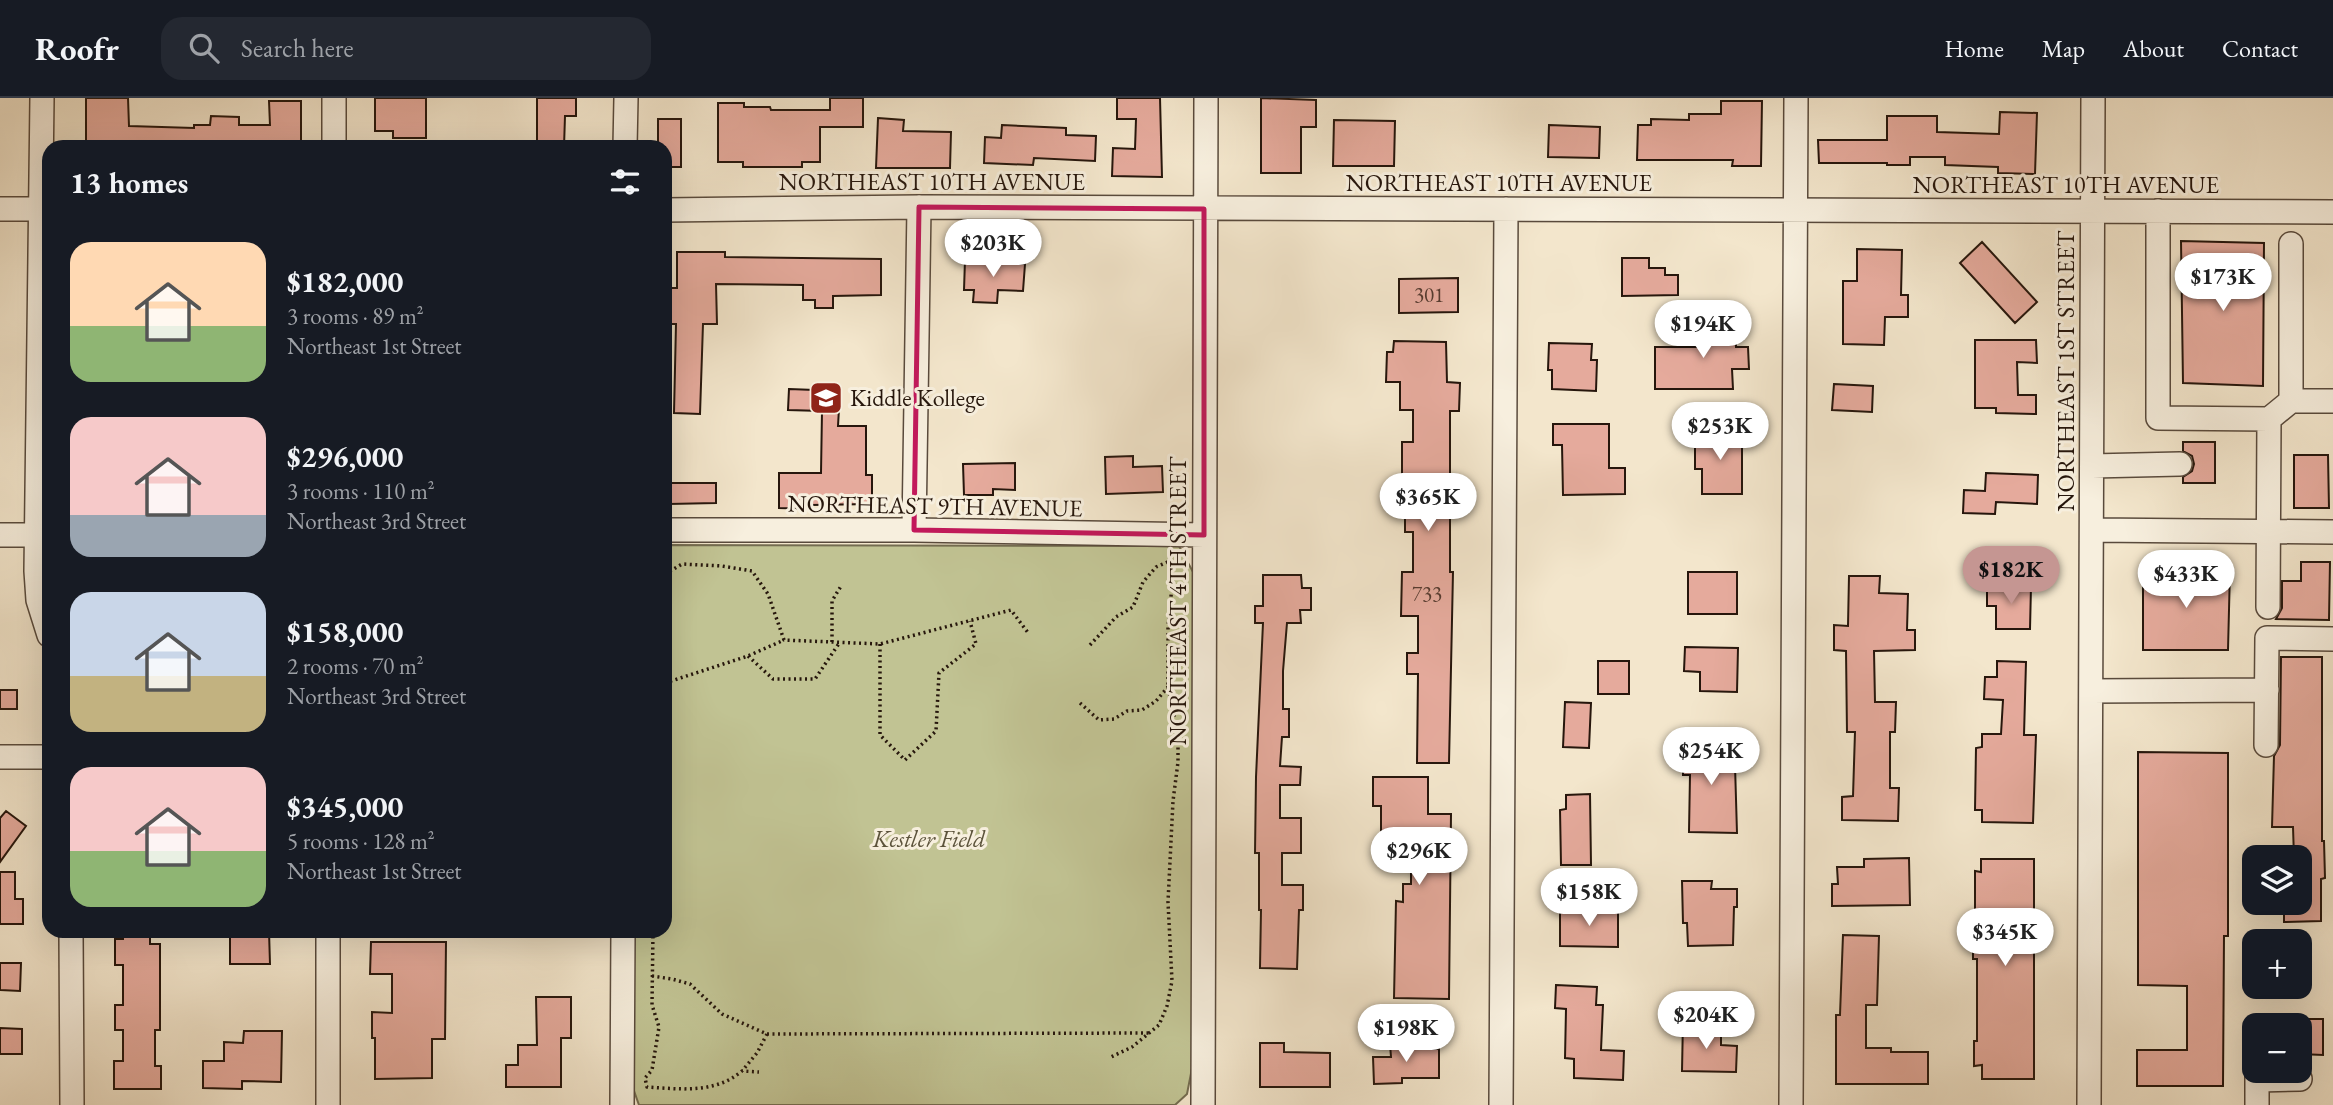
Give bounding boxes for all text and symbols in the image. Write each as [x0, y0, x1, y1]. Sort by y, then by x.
search box [161, 17, 651, 80]
text: Roofr [35, 27, 119, 70]
icon: search [185, 29, 223, 67]
text: Search here [241, 31, 354, 65]
text: Home [1944, 33, 2004, 64]
text: Map [2042, 33, 2085, 64]
text: About [2123, 33, 2184, 64]
text: Contact [2222, 33, 2298, 64]
text: 13 homes [70, 163, 188, 202]
icon: filters [606, 163, 644, 201]
street label: NORTHEAST 10TH AVENUE [779, 166, 1085, 197]
street label: NORTHEAST 10TH AVENUE [1346, 167, 1652, 198]
street label: NORTHEAST 10TH AVENUE [1913, 169, 2219, 200]
pin: $203K [944, 220, 1042, 279]
text: $203K [961, 227, 1025, 257]
street label: NORTHEAST 1ST STREET [2050, 230, 2081, 511]
pin: $173K [2174, 254, 2272, 313]
text: $173K [2191, 261, 2255, 291]
text: $182,000 [287, 262, 403, 301]
icon: home [126, 270, 210, 354]
house number: 301 [1414, 281, 1444, 308]
pin: $194K [1654, 300, 1752, 360]
text: 3 rooms · 89 m² [287, 301, 424, 331]
text: $194K [1671, 308, 1735, 338]
text: Northeast 1st Street [287, 331, 462, 361]
school or university icon: Kiddle Kollege [807, 379, 845, 417]
place label: Kiddle Kollege [850, 382, 985, 413]
pin: $253K [1671, 402, 1769, 462]
text: $253K [1688, 410, 1752, 440]
text: $296,000 [287, 437, 403, 476]
icon: home [126, 445, 210, 529]
street label: NORTHEAST 4TH STREET [1162, 456, 1193, 746]
pin: $365K [1379, 474, 1477, 533]
text: 3 rooms · 110 m² [287, 476, 435, 506]
text: $365K [1396, 481, 1460, 511]
street label: NORTHEAST 9TH AVENUE [787, 487, 1083, 524]
text: Northeast 3rd Street [287, 506, 466, 536]
pin: $182K [1962, 546, 2060, 606]
pin: $433K [2137, 550, 2235, 610]
text: $182K [1979, 554, 2043, 584]
text: $433K [2154, 558, 2218, 588]
house number: 733 [1412, 580, 1442, 607]
text: $158,000 [287, 612, 403, 651]
icon: home [126, 620, 210, 704]
text: 2 rooms · 70 m² [287, 651, 424, 681]
text: Northeast 3rd Street [287, 681, 466, 711]
pin: $254K [1662, 728, 1760, 787]
text: $254K [1679, 735, 1743, 765]
text: $345,000 [287, 787, 403, 826]
icon: home [126, 795, 210, 879]
park label: Kestler Field [872, 823, 986, 854]
text: 5 rooms · 128 m² [287, 826, 435, 856]
pin: $296K [1370, 828, 1468, 887]
text: $296K [1387, 835, 1451, 865]
map controls [2242, 845, 2312, 1083]
button: layers [2242, 845, 2312, 915]
text: Northeast 1st Street [287, 856, 462, 886]
pin: $158K [1540, 868, 1638, 928]
text: $158K [1557, 876, 1621, 906]
pin: $345K [1956, 908, 2054, 968]
text: $345K [1973, 916, 2037, 946]
button: + [2242, 929, 2312, 999]
pin: $204K [1657, 992, 1755, 1051]
text: $204K [1674, 999, 1738, 1029]
pin: $198K [1357, 1004, 1455, 1064]
text: $198K [1374, 1012, 1438, 1042]
button: − [2242, 1013, 2312, 1083]

